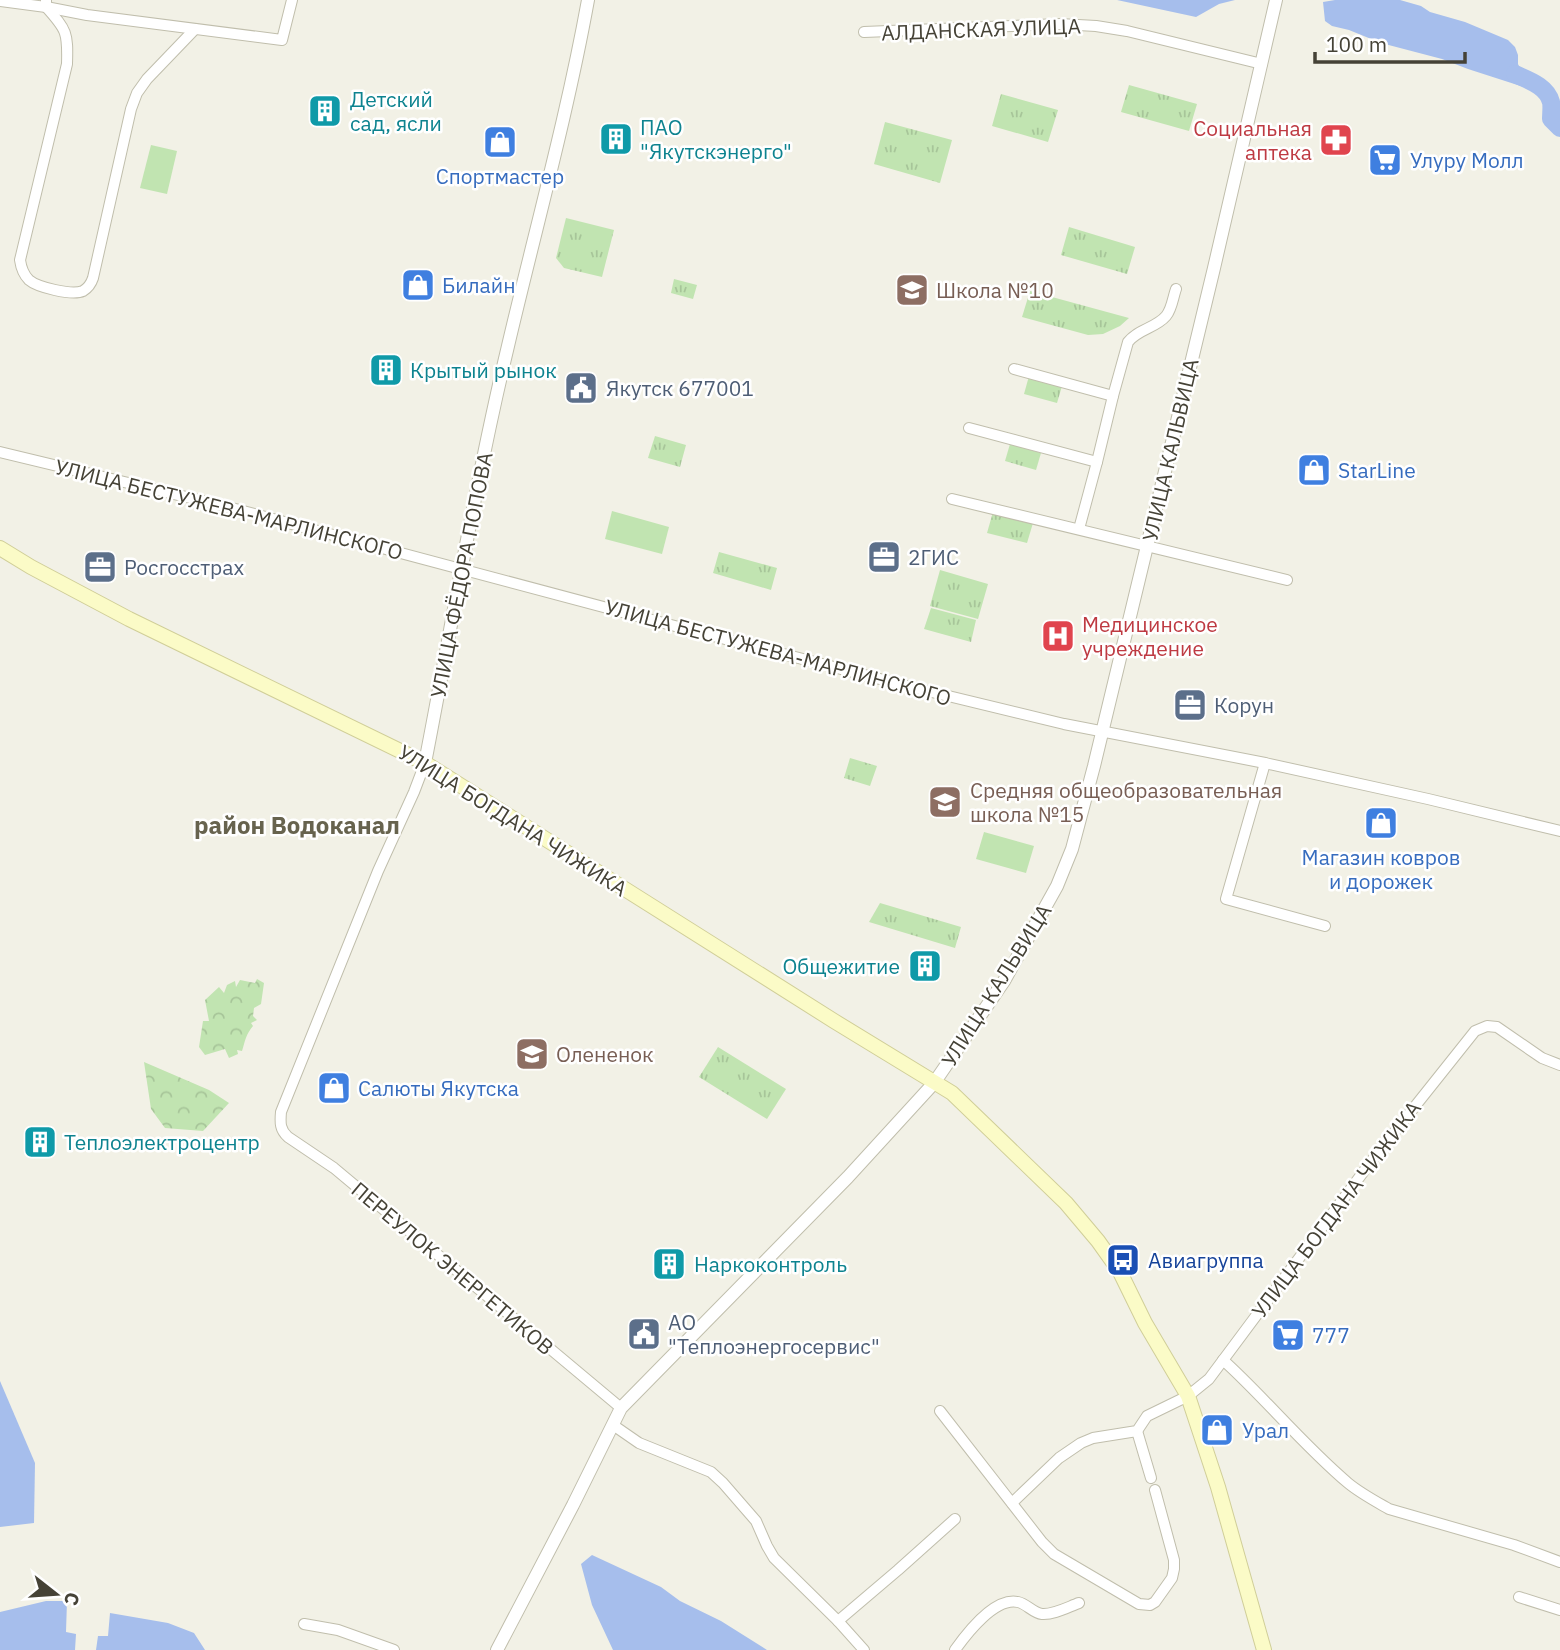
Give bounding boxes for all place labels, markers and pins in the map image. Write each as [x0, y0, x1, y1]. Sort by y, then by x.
place label: Детский сад, ясли [350, 85, 442, 137]
building icon: Детский сад, ясли [306, 92, 344, 130]
place label: ПАО "Якутскэнерго" [640, 113, 792, 165]
place label: Социальная аптека [1193, 114, 1312, 166]
building icon: ПАО "Якутскэнерго" [597, 120, 635, 158]
pharmacy icon: Социальная аптека [1317, 121, 1355, 159]
shop icon: Спортмастер [481, 123, 519, 161]
supermarket icon: Улуру Молл [1366, 141, 1404, 179]
place label: Улуру Молл [1410, 146, 1524, 174]
place label: Спортмастер [436, 162, 564, 190]
shop icon: Билайн [399, 266, 437, 304]
place label: Билайн [442, 271, 515, 299]
school or university icon: Школа №10 [893, 271, 931, 309]
place label: Школа №10 [936, 276, 1054, 304]
building icon: Крытый рынок [367, 351, 405, 389]
place label: Крытый рынок [410, 356, 557, 384]
public building icon: Якутск 677001 [562, 369, 600, 407]
place label: Якутск 677001 [606, 374, 754, 402]
shop icon: StarLine [1295, 451, 1333, 489]
place label: StarLine [1338, 456, 1416, 484]
office icon: 2ГИС [865, 538, 903, 576]
place label: 2ГИС [908, 543, 959, 571]
office icon: Росгосстрах [81, 548, 119, 586]
place label: Росгосстрах [124, 553, 245, 581]
place label: Медицинское учреждение [1082, 610, 1218, 662]
hospital icon: Медицинское учреждение [1039, 617, 1077, 655]
office icon: Корун [1171, 686, 1209, 724]
place label: Корун [1214, 691, 1274, 719]
place label: Средняя общеобразовательная школа №15 [970, 776, 1282, 828]
school or university icon: Средняя общеобразовательная школа №15 [926, 783, 964, 821]
shop icon: Магазин ковров и дорожек [1362, 804, 1400, 842]
place label: Магазин ковров и дорожек [1302, 843, 1460, 895]
building icon: Общежитие [906, 947, 944, 985]
place label: Общежитие [782, 952, 900, 980]
school or university icon: Олененок [513, 1035, 551, 1073]
place label: Олененок [556, 1040, 654, 1068]
shop icon: Салюты Якутска [315, 1069, 353, 1107]
place label: Салюты Якутска [358, 1074, 519, 1102]
building icon: Теплоэлектроцентр [21, 1123, 59, 1161]
place label: Теплоэлектроцентр [64, 1128, 260, 1156]
bus stop icon: Авиагруппа [1104, 1241, 1142, 1279]
building icon: Наркоконтроль [650, 1245, 688, 1283]
place label: Авиагруппа [1148, 1246, 1264, 1274]
place label: Наркоконтроль [694, 1250, 847, 1278]
place label: АО "Теплоэнергосервис" [668, 1308, 880, 1360]
public building icon: АО "Теплоэнергосервис" [625, 1315, 663, 1353]
supermarket icon: 777 [1269, 1316, 1307, 1354]
place label: 777 [1312, 1321, 1350, 1349]
shop icon: Урал [1198, 1411, 1236, 1449]
place label: Урал [1242, 1416, 1289, 1444]

